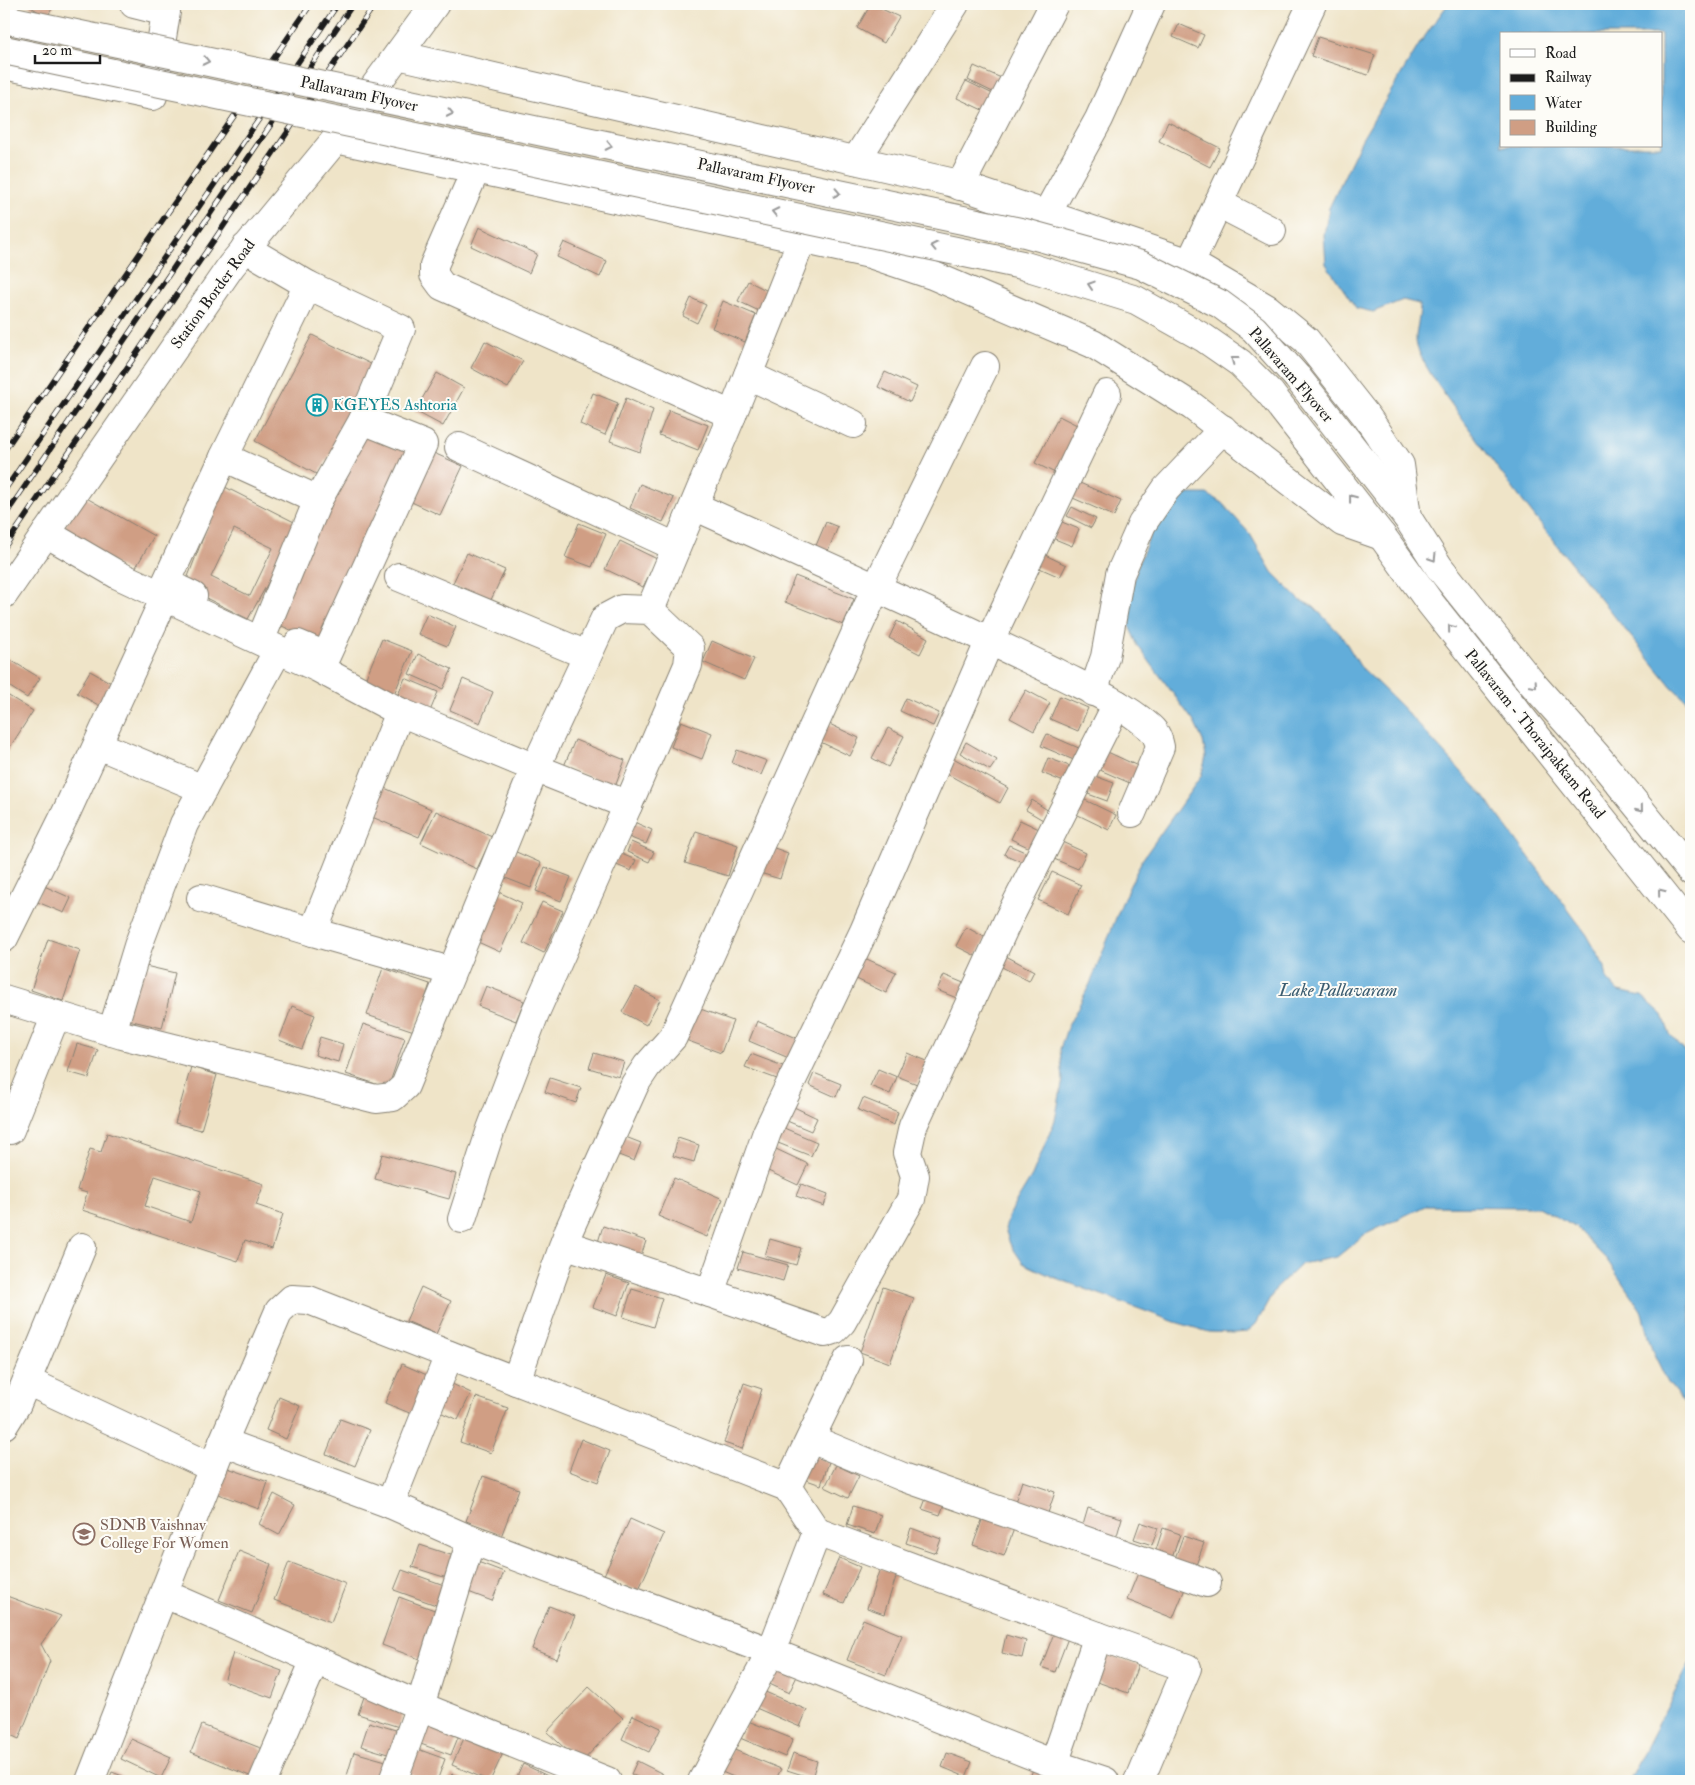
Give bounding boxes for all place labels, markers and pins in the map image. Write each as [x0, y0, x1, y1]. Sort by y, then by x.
building icon: KGEYES Ashtoria [305, 393, 329, 417]
place label: KGEYES Ashtoria [333, 395, 458, 415]
place label: SDNB Vaishnav College For Women [100, 1515, 229, 1553]
school or university icon: SDNB Vaishnav College For Women [72, 1522, 96, 1546]

